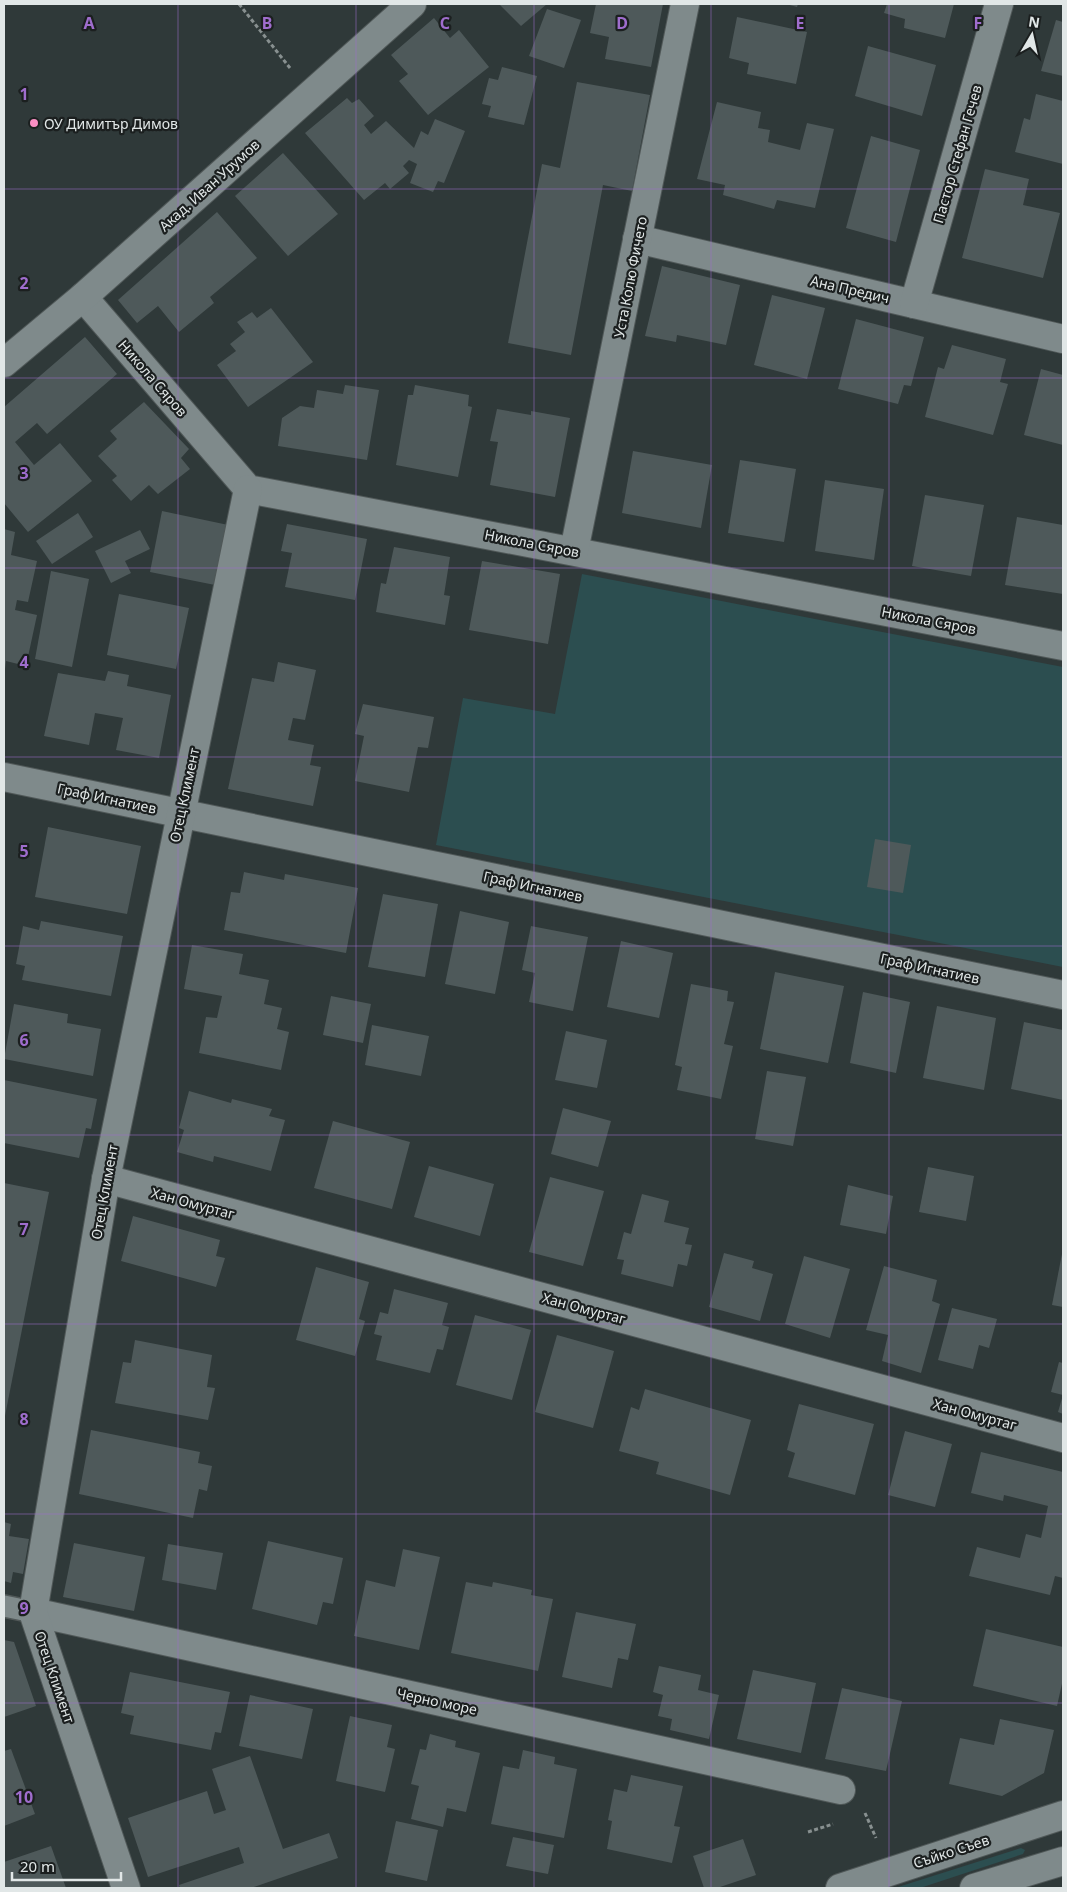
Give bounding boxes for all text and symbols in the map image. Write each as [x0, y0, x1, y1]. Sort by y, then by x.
north arrow [1007, 10, 1057, 60]
text: N [1027, 11, 1041, 32]
text: A [83, 12, 95, 34]
text: B [262, 12, 272, 34]
text: C [440, 12, 450, 34]
text: D [616, 12, 628, 34]
text: E [796, 12, 805, 34]
text: F [974, 12, 982, 34]
street label: Пастор Стефан Гечев [928, 82, 986, 225]
text: 1 [19, 83, 29, 105]
place label: ОУ Димитър Димов [44, 114, 178, 133]
marker: ОУ Димитър Димов [28, 117, 40, 129]
street label: Акад. Иван Урумов [155, 135, 263, 235]
street label: Уста Колю Фичето [609, 215, 651, 339]
street label: Ана Предич [809, 271, 891, 307]
text: 2 [19, 272, 29, 294]
street label: Никола Сяров [114, 336, 192, 421]
text: 3 [19, 462, 29, 484]
street label: Никола Сяров [483, 525, 581, 561]
street label: Никола Сяров [880, 602, 978, 638]
text: 4 [19, 651, 29, 673]
street label: Отец Климент [165, 746, 203, 844]
street label: Граф Игнатиев [56, 778, 158, 818]
text: 5 [19, 840, 29, 862]
street label: Граф Игнатиев [482, 866, 584, 906]
street label: Граф Игнатиев [879, 948, 981, 988]
text: 6 [19, 1029, 29, 1051]
street label: Отец Климент [86, 1143, 122, 1241]
street label: Хан Омуртаг [149, 1183, 237, 1223]
text: 7 [19, 1218, 29, 1240]
street label: Хан Омуртаг [540, 1288, 628, 1328]
street label: Хан Омуртаг [931, 1394, 1019, 1434]
text: 8 [19, 1408, 29, 1430]
text: 9 [19, 1597, 29, 1619]
street label: Отец Климент [30, 1628, 80, 1726]
street label: Черно море [395, 1683, 479, 1719]
text: 10 [15, 1786, 33, 1808]
street label: Съйко Съев [911, 1830, 991, 1872]
scale bar [12, 1850, 121, 1882]
text: 20 m [20, 1856, 55, 1876]

